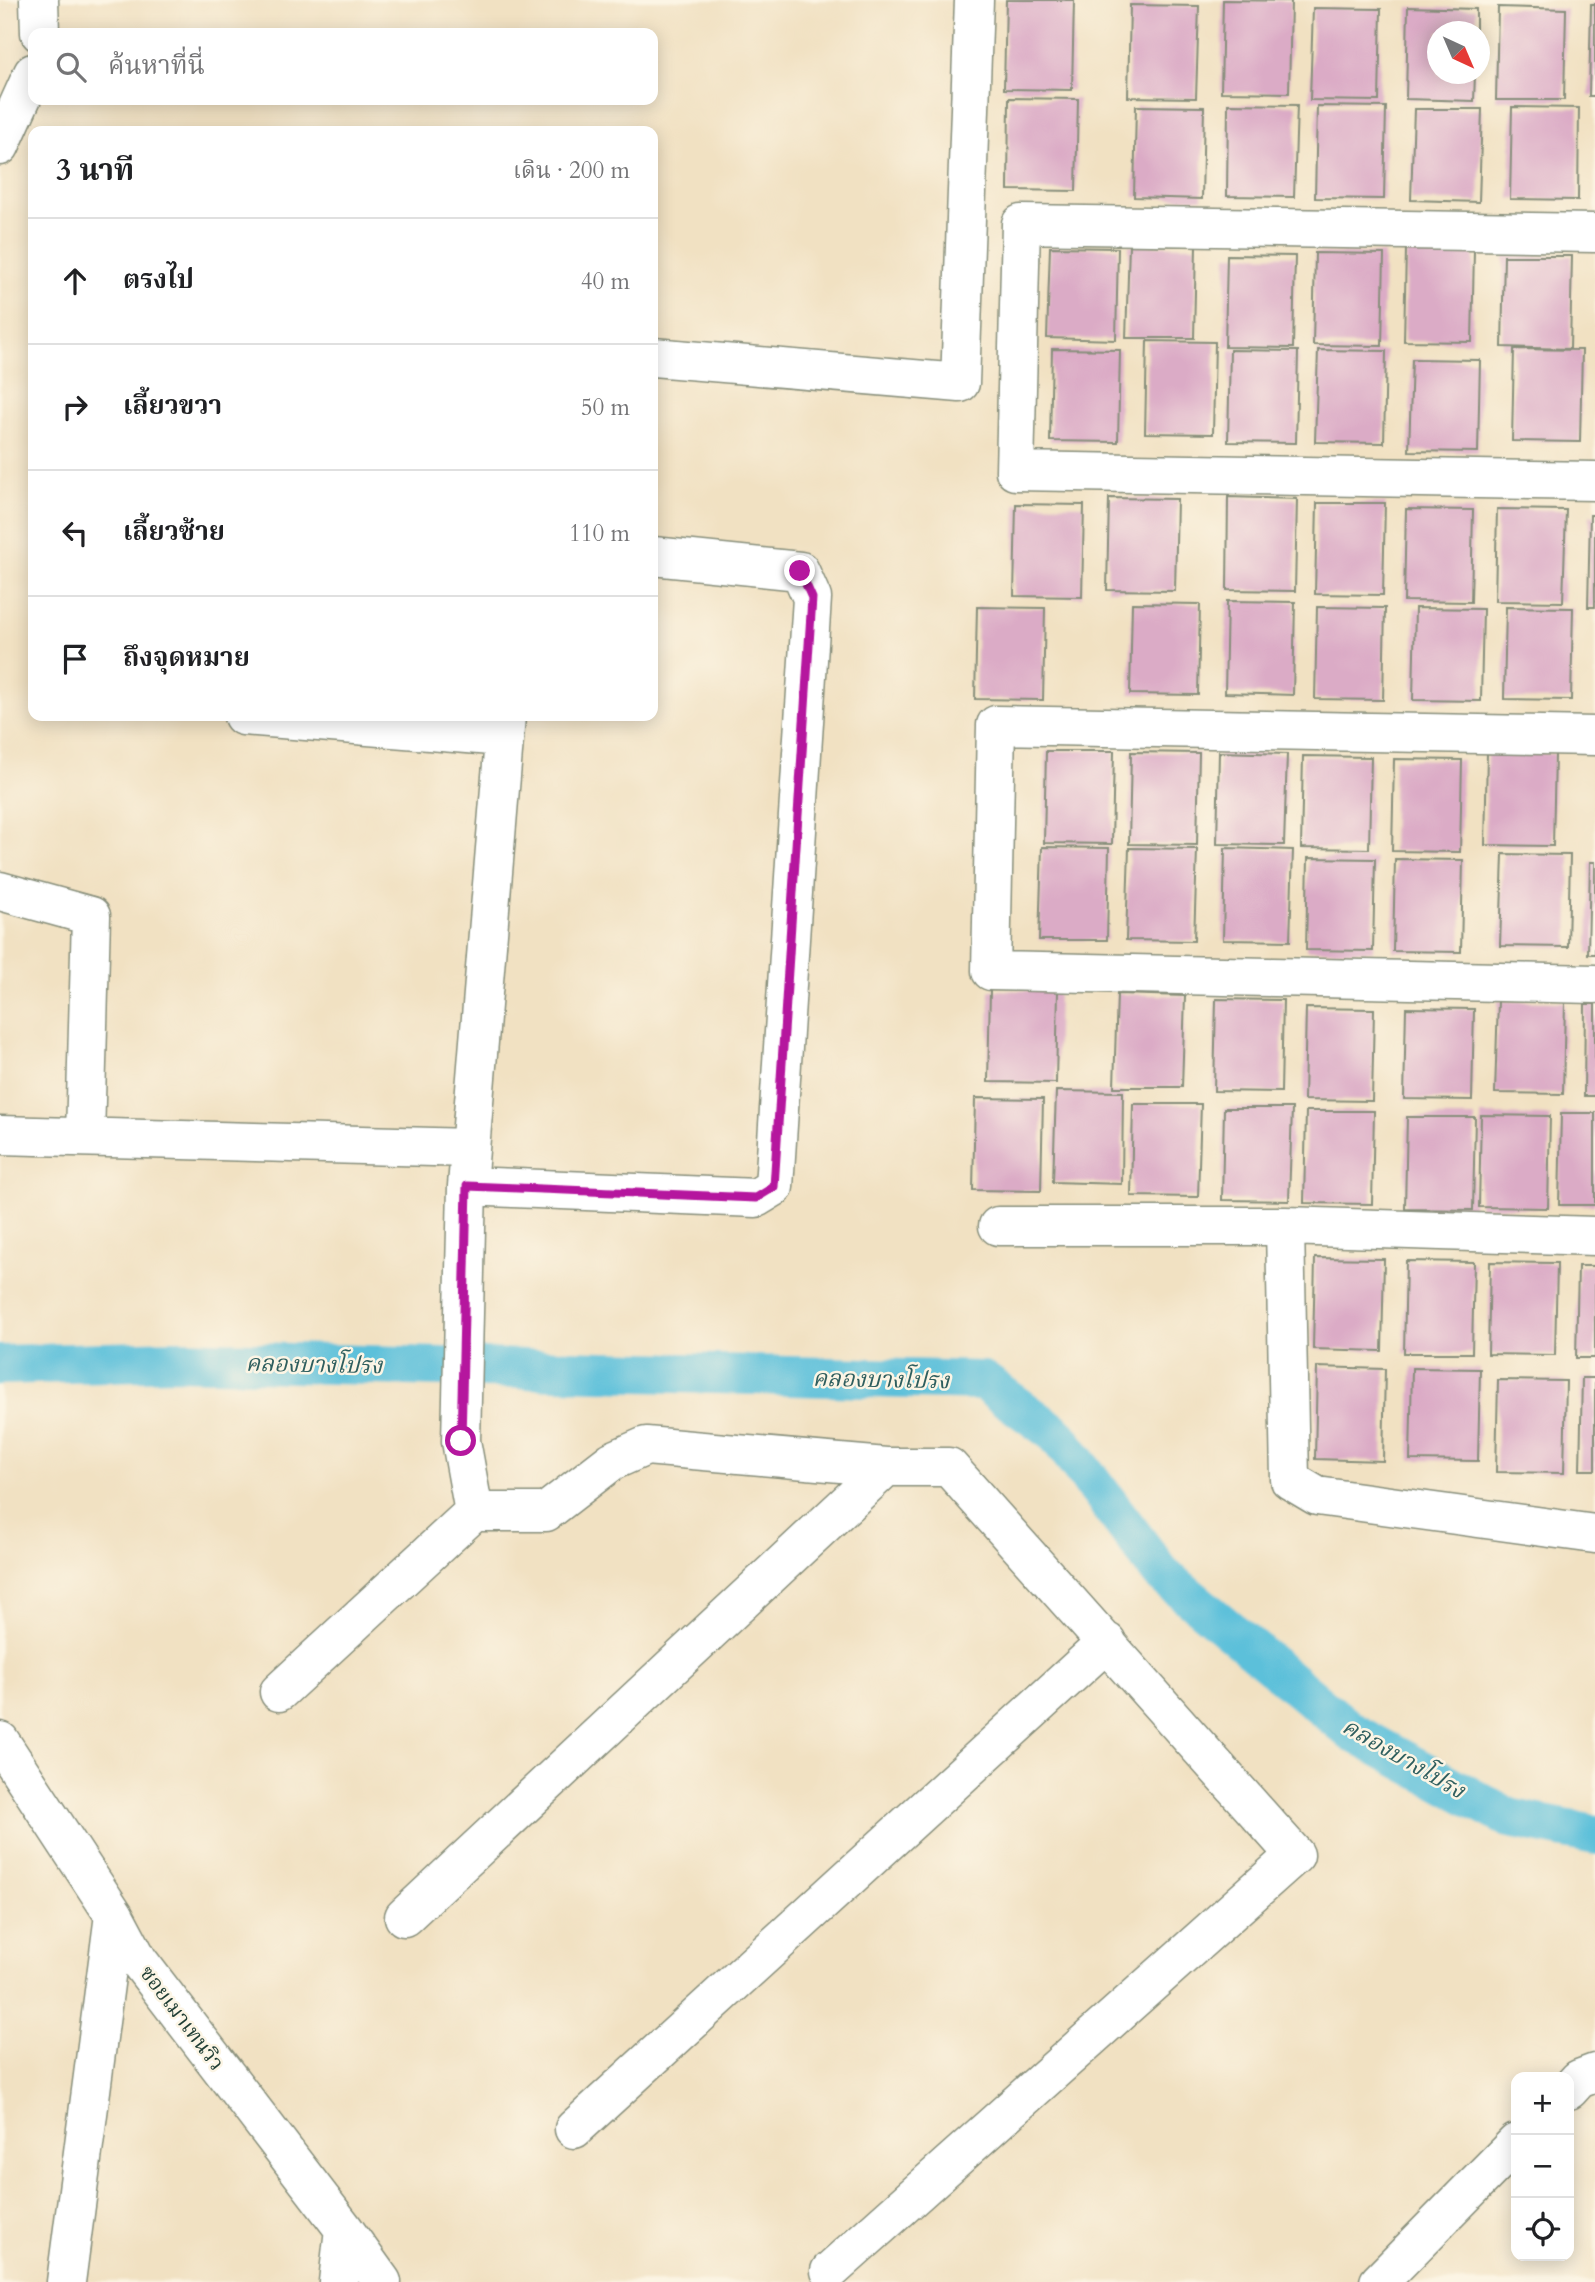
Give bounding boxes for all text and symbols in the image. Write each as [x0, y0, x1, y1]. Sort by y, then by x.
north arrow [1427, 21, 1490, 84]
search box [28, 28, 658, 105]
icon: search [52, 48, 90, 86]
text: ค้นหาที่นี่ [108, 48, 205, 83]
text: 3 นาที [56, 150, 134, 191]
text: เดิน · 200 m [513, 155, 630, 186]
icon: ahead [56, 262, 94, 300]
text: ตรงไป [123, 262, 194, 297]
text: 40 m [581, 266, 630, 297]
icon: right [56, 388, 94, 426]
text: เลี้ยวขวา [123, 388, 222, 423]
text: 50 m [581, 392, 630, 423]
icon: left [56, 514, 94, 552]
text: เลี้ยวซ้าย [123, 514, 225, 549]
text: 110 m [569, 518, 630, 549]
route end [784, 555, 815, 586]
icon: arrive [56, 640, 94, 678]
text: ถึงจุดหมาย [123, 640, 250, 675]
water label: คลองบางโปรง [245, 1347, 384, 1381]
water label: คลองบางโปรง [812, 1362, 951, 1396]
route start [445, 1425, 476, 1456]
water label: คลองบางโปรง [1337, 1710, 1472, 1807]
street label: ซอยเมาเทนวิว [133, 1960, 231, 2077]
map controls [1511, 2072, 1574, 2261]
button: + [1511, 2072, 1574, 2135]
button: − [1511, 2135, 1574, 2198]
button: locate [1511, 2198, 1574, 2261]

